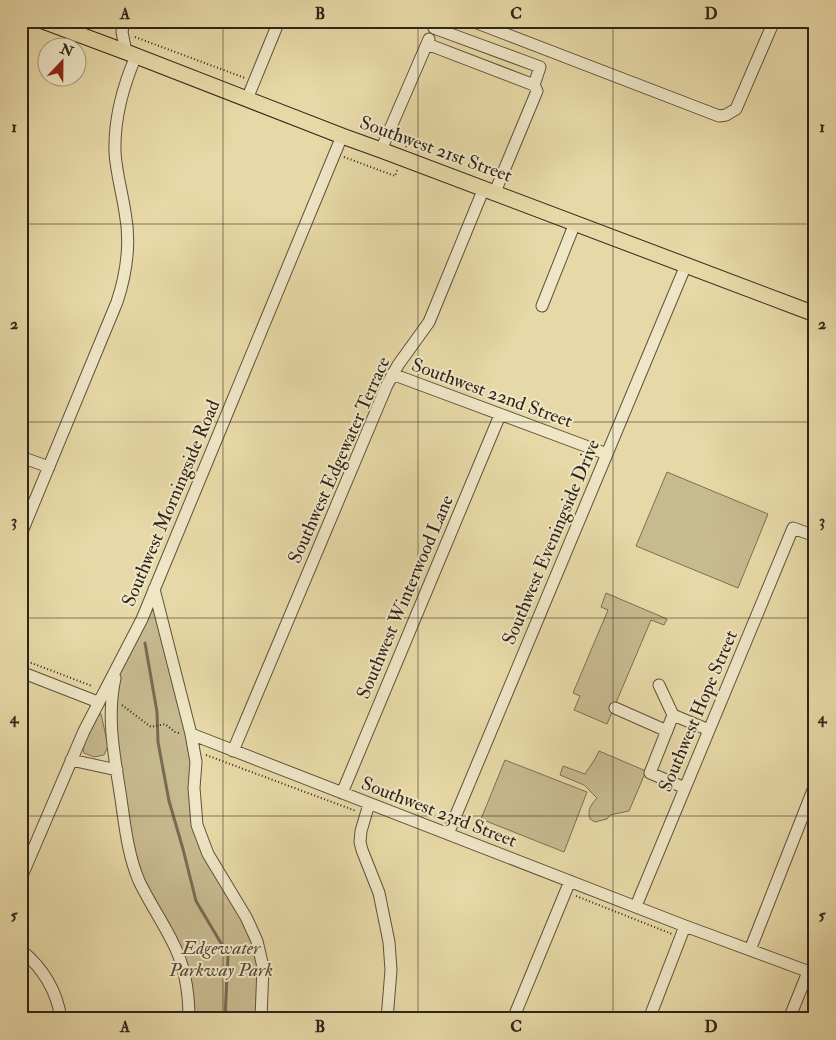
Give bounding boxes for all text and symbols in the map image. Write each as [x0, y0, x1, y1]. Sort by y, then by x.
text: A [119, 4, 131, 24]
text: B [315, 4, 325, 24]
text: C [510, 4, 522, 24]
text: D [704, 4, 718, 24]
north arrow [38, 38, 88, 88]
text: N [57, 40, 76, 61]
street label: Southwest 21st Street [357, 110, 515, 188]
text: 1 [11, 117, 17, 137]
text: 1 [819, 117, 825, 137]
text: 2 [10, 314, 18, 334]
text: 2 [818, 314, 826, 334]
street label: Southwest Edgewater Terrace [283, 353, 395, 567]
street label: Southwest 22nd Street [408, 353, 576, 433]
street label: Southwest Morningside Road [117, 395, 226, 610]
street label: Southwest Eveningside Drive [497, 436, 605, 648]
street label: Southwest Winterwood Lane [351, 491, 459, 703]
text: 3 [11, 511, 17, 531]
text: 3 [819, 511, 825, 531]
street label: Southwest Hope Street [653, 627, 744, 796]
text: 4 [9, 708, 20, 728]
text: 4 [817, 708, 828, 728]
street label: Southwest 23rd Street [358, 771, 520, 853]
text: 5 [10, 905, 18, 925]
text: 5 [818, 905, 826, 925]
park label: Edgewater Parkway Park [168, 936, 273, 982]
text: A [119, 1017, 131, 1037]
text: B [315, 1017, 325, 1037]
text: C [510, 1017, 522, 1037]
text: D [704, 1017, 718, 1037]

